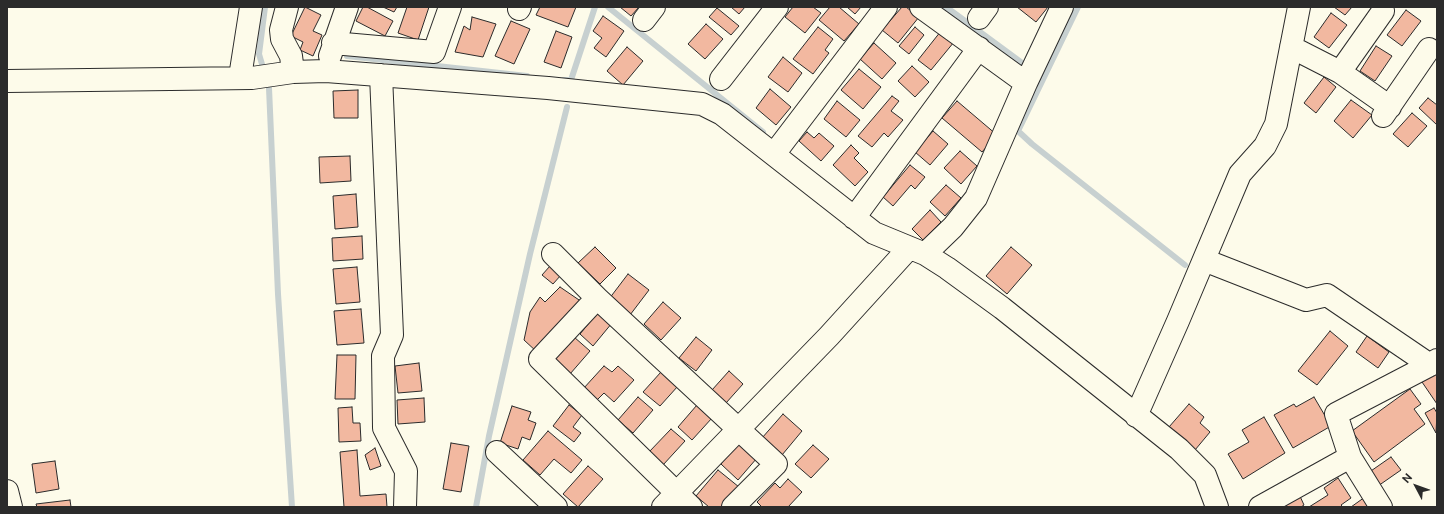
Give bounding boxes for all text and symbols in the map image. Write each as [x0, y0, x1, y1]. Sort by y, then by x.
north arrow [1396, 466, 1436, 506]
text: N [1400, 471, 1414, 485]

